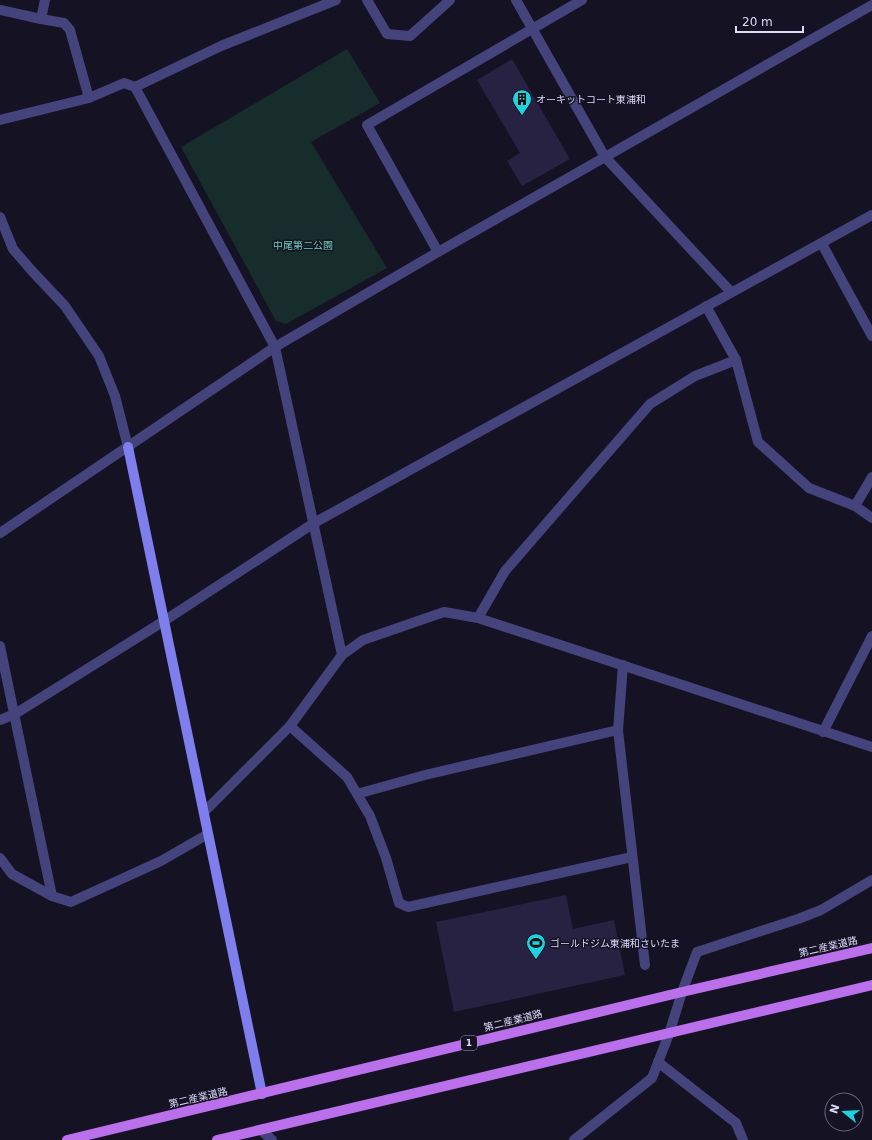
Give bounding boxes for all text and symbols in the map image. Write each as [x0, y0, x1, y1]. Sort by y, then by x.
scale bar [736, 8, 803, 34]
text: 20 m [742, 15, 773, 29]
building icon: オーキットコート東浦和 [511, 88, 533, 116]
place label: オーキットコート東浦和 [536, 94, 646, 105]
park label: 中尾第二公園 [273, 240, 333, 251]
sports icon: ゴールドジム東浦和さいたま [525, 932, 547, 960]
street label: 第二産業道路 [798, 934, 859, 959]
place label: ゴールドジム東浦和さいたま [550, 938, 680, 949]
street label: 第二産業道路 [483, 1008, 544, 1033]
road number: 1 [461, 1036, 477, 1050]
street label: 第二産業道路 [168, 1085, 229, 1110]
north arrow [824, 1092, 864, 1132]
text: N [827, 1103, 843, 1115]

